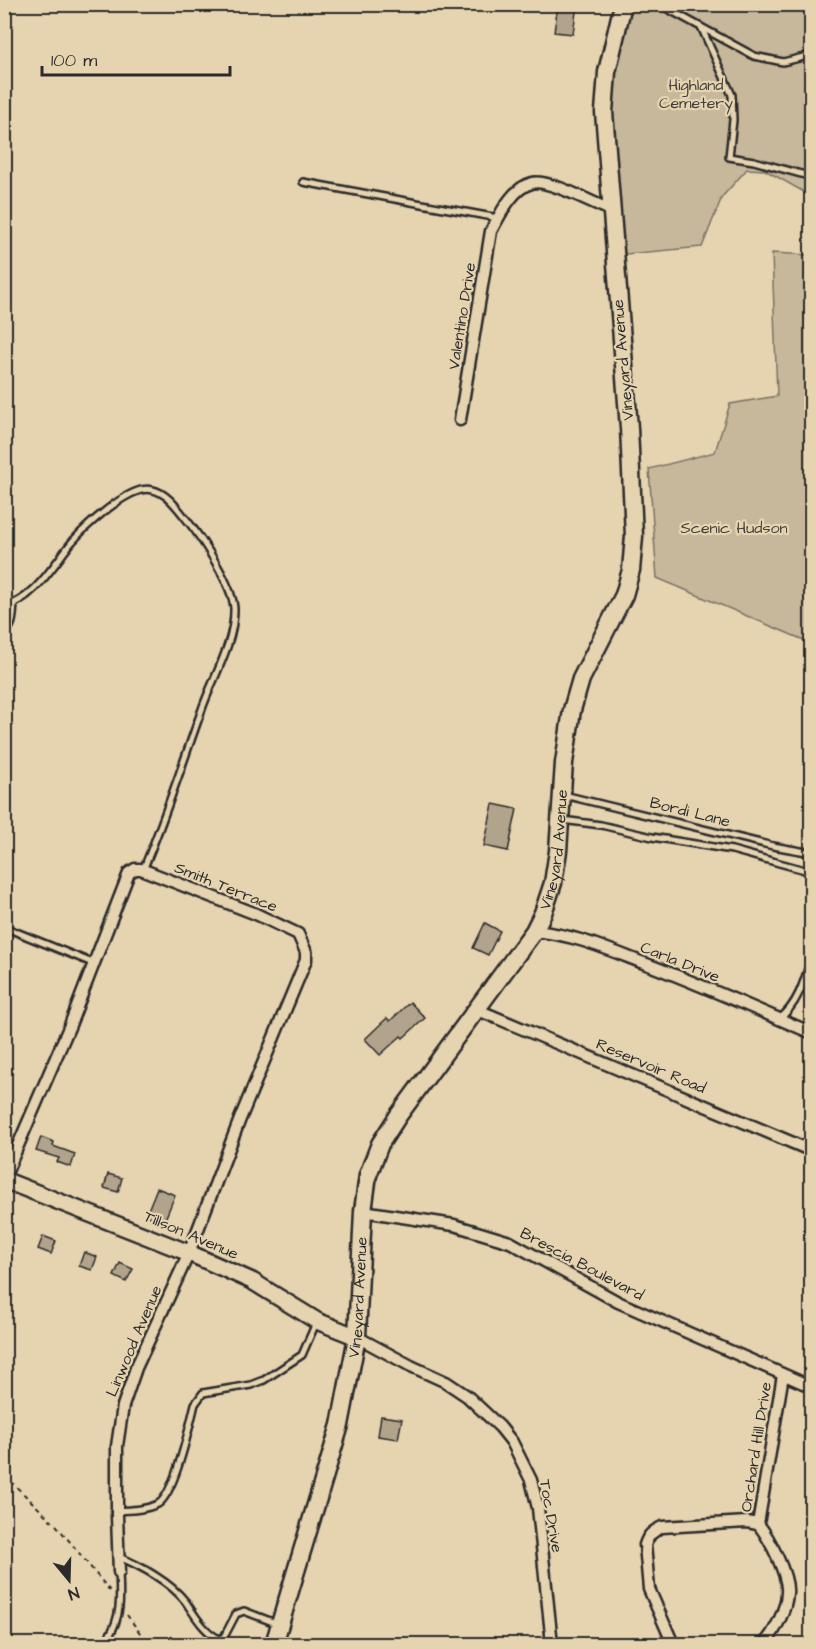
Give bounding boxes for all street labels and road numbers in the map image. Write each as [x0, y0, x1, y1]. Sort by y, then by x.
street label: Valentino Drive [443, 260, 481, 371]
street label: Vineyard Avenue [607, 298, 640, 421]
street label: Vineyard Avenue [534, 788, 573, 913]
street label: Bordi Lane [648, 791, 733, 833]
street label: Smith Terrace [171, 856, 281, 918]
street label: Carla Drive [637, 936, 723, 988]
street label: Reservoir Road [593, 1033, 709, 1099]
street label: Tillson Avenue [140, 1205, 242, 1265]
street label: Brescia Boulevard [516, 1222, 648, 1306]
street label: Vineyard Avenue [342, 1236, 373, 1360]
street label: Linwood Avenue [101, 1282, 168, 1400]
street label: Orchard Hill Drive [735, 1380, 777, 1514]
street label: Toc Drive [534, 1478, 568, 1555]

